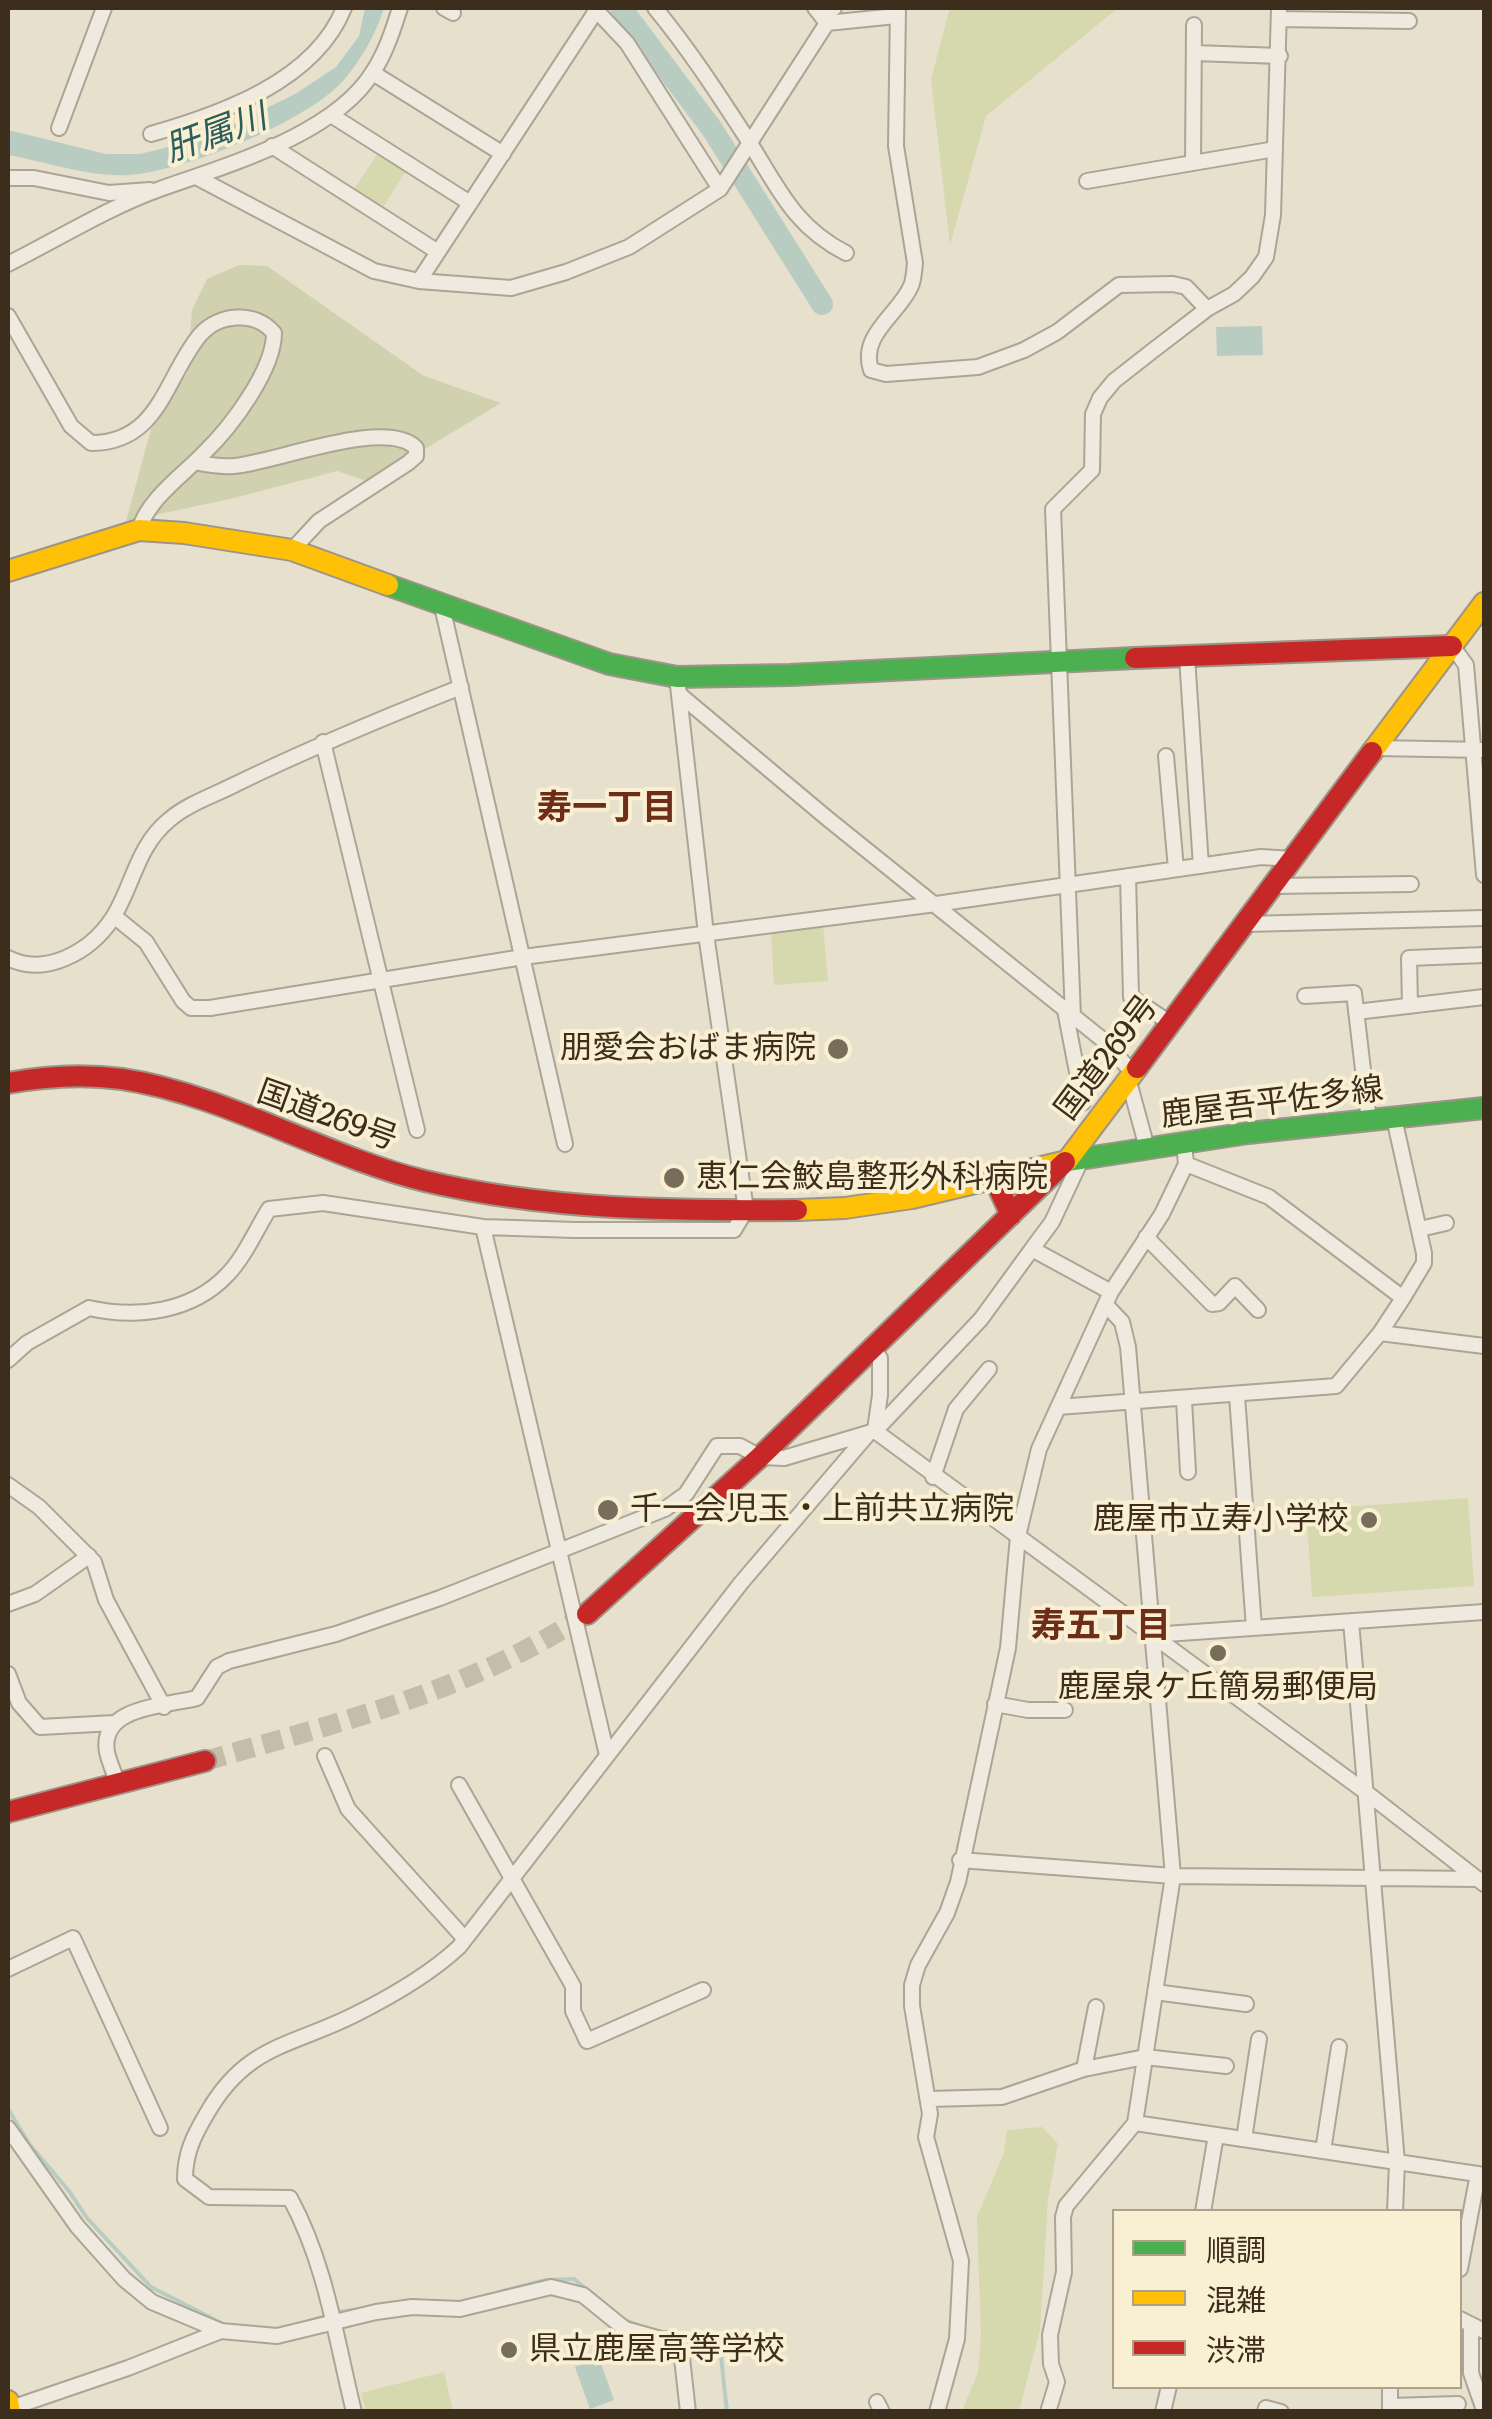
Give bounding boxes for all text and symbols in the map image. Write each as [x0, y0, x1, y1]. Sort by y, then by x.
water label: 肝属川 [159, 96, 273, 172]
district label: 寿一丁目 [537, 788, 677, 830]
street label: 国道269号 [1048, 988, 1166, 1128]
place label: 朋愛会おばま病院 [560, 1030, 816, 1068]
marker: 朋愛会おばま病院 [825, 1036, 851, 1062]
street label: 鹿屋吾平佐多線 [1158, 1070, 1386, 1136]
street label: 国道269号 [252, 1073, 402, 1159]
place label: 恵仁会鮫島整形外科病院 [696, 1159, 1048, 1197]
marker: 恵仁会鮫島整形外科病院 [661, 1165, 687, 1191]
place label: 千一会児玉・上前共立病院 [630, 1491, 1014, 1529]
marker: 千一会児玉・上前共立病院 [595, 1497, 621, 1523]
place label: 鹿屋市立寿小学校 [1093, 1501, 1349, 1539]
marker: 鹿屋市立寿小学校 [1358, 1509, 1380, 1531]
district label: 寿五丁目 [1031, 1606, 1171, 1648]
marker: 鹿屋泉ケ丘簡易郵便局 [1207, 1642, 1229, 1664]
place label: 鹿屋泉ケ丘簡易郵便局 [1058, 1669, 1378, 1707]
legend [1112, 2209, 1462, 2389]
text: 順調 [1206, 2226, 1266, 2270]
text: 混雑 [1206, 2276, 1266, 2320]
text: 渋滞 [1206, 2326, 1266, 2370]
place label: 県立鹿屋高等学校 [529, 2331, 785, 2369]
marker: 県立鹿屋高等学校 [498, 2339, 520, 2361]

